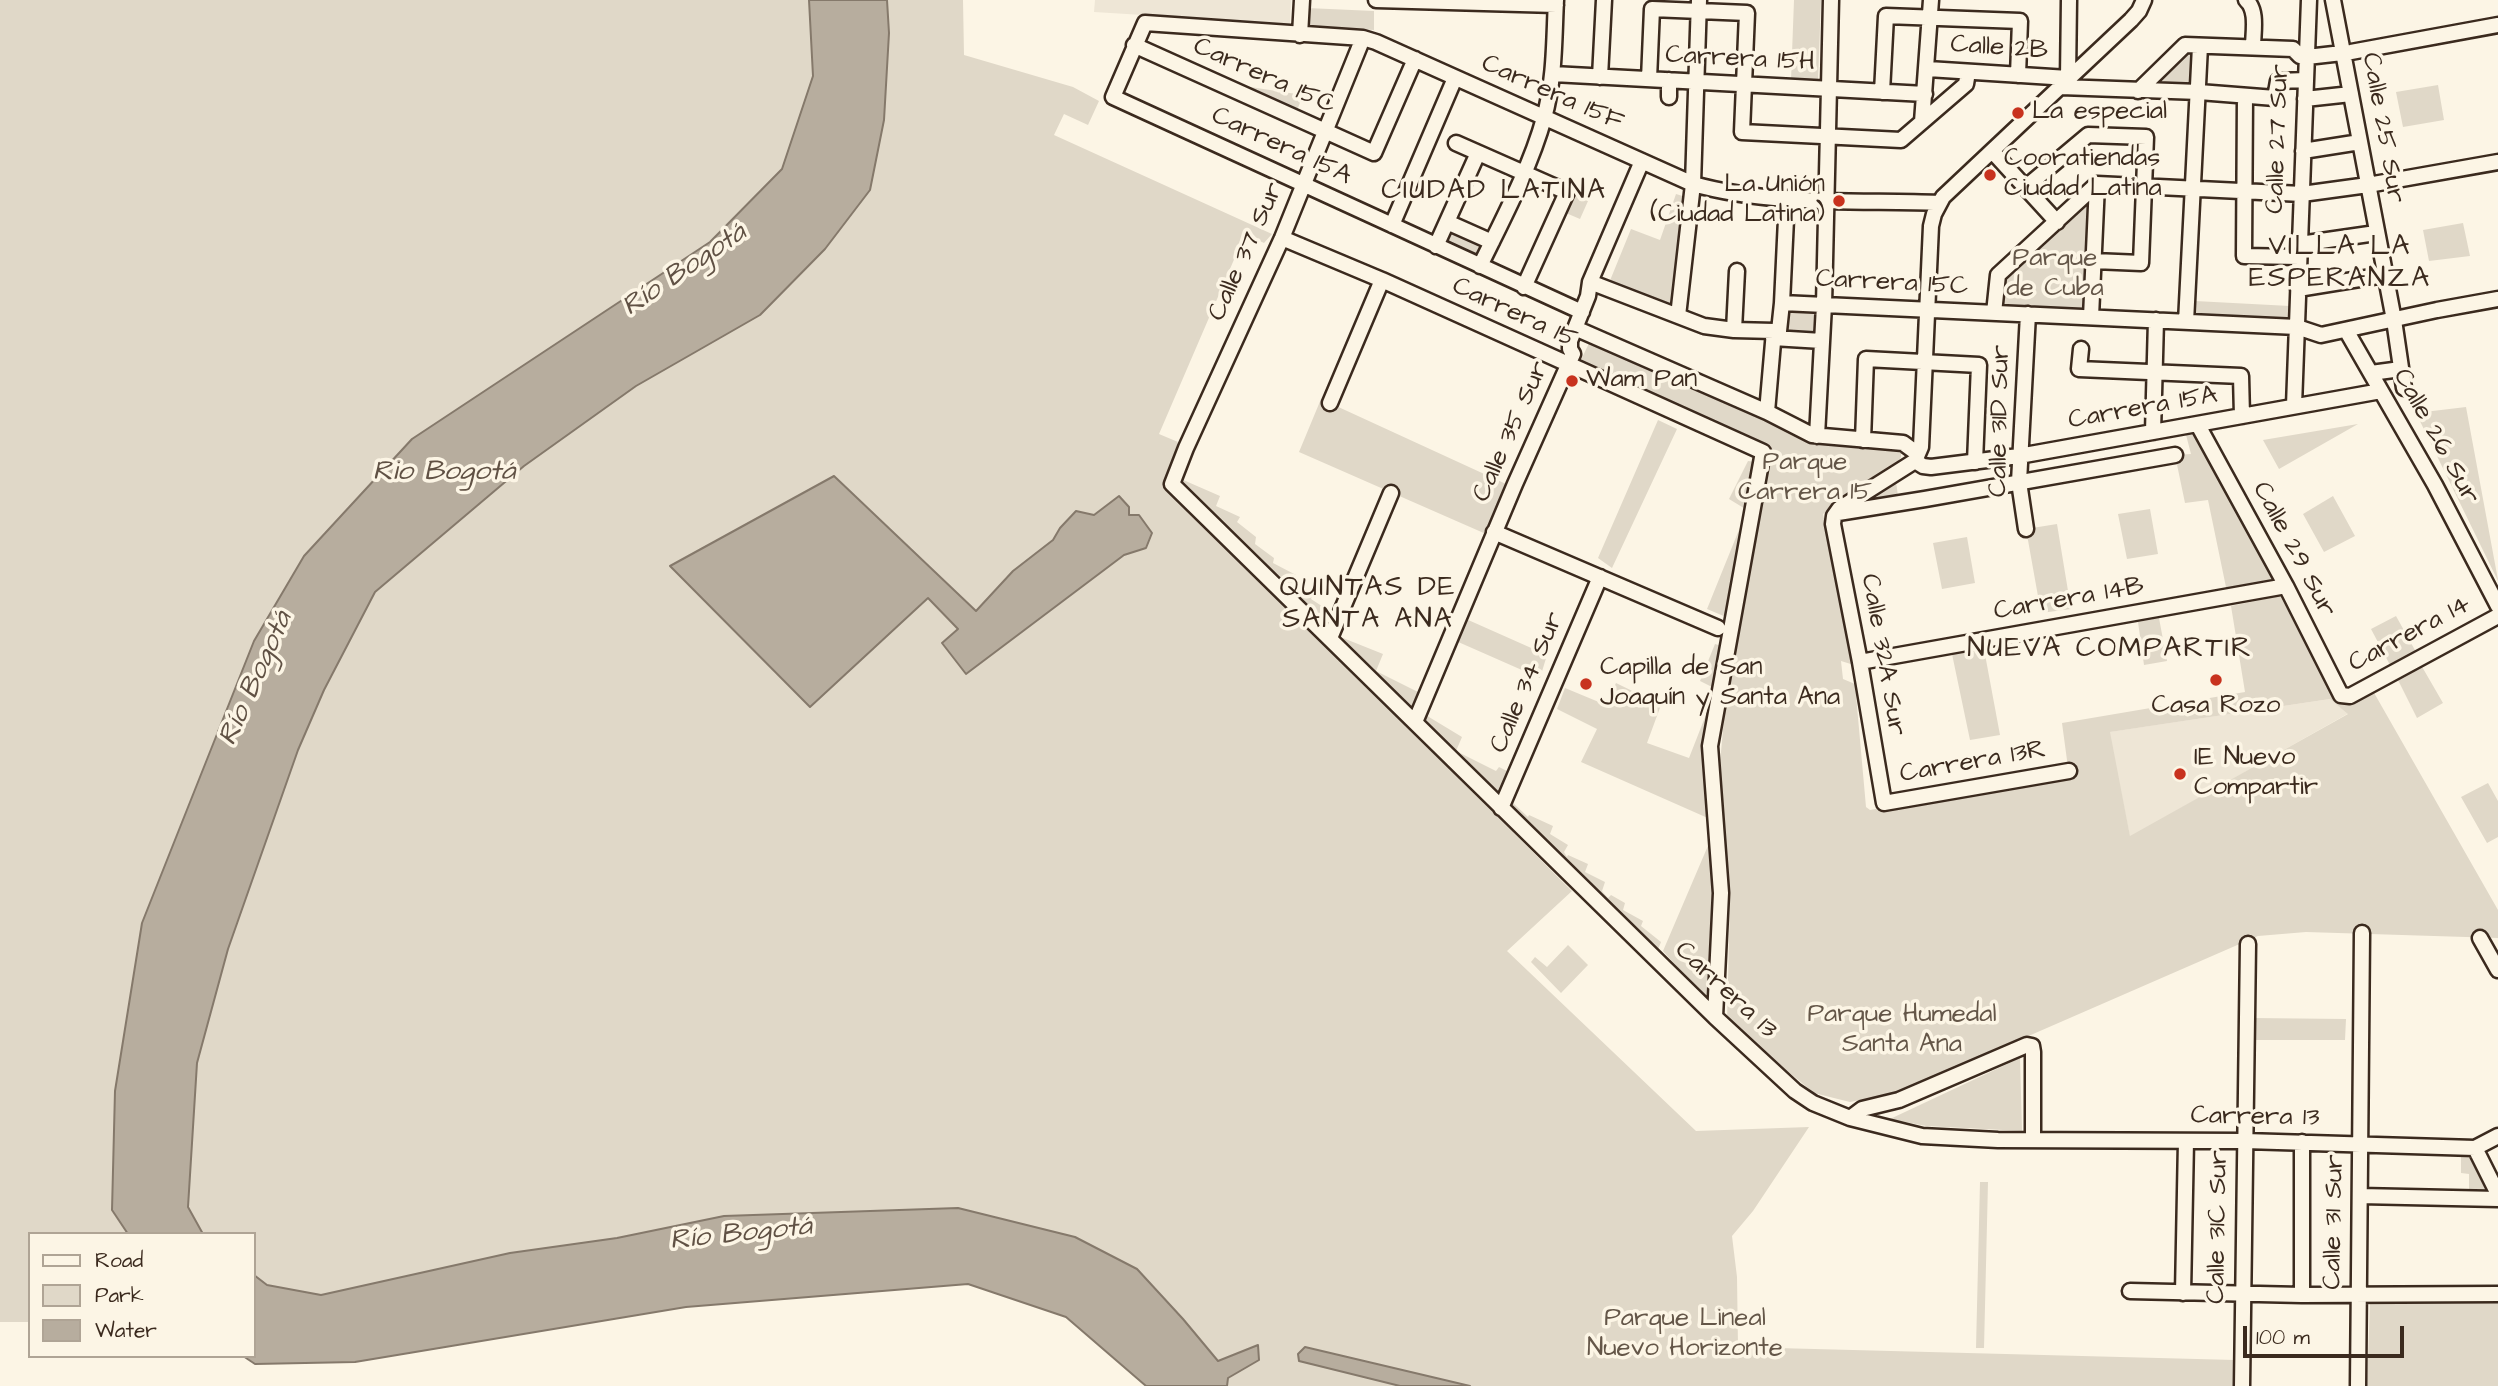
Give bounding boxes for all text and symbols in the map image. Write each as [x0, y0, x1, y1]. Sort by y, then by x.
street label: Calle 2B [1949, 30, 2049, 68]
street label: Carrera 15C [1188, 32, 1340, 122]
street label: Carrera 15H [1664, 40, 1816, 80]
street label: Carrera 15F [1476, 49, 1628, 139]
street label: Calle 25 Sur [2353, 50, 2411, 206]
street label: Calle 27 Sur [2261, 64, 2297, 214]
place label: La especial [2032, 97, 2167, 129]
street label: Carrera 15A [1206, 101, 1356, 193]
marker: La especial [2010, 105, 2026, 121]
place label: Cooratiendas Ciudad Latina [2004, 144, 2162, 206]
marker: Cooratiendas Ciudad Latina [1982, 167, 1998, 183]
place label: La Unión (Ciudad Latina) [1650, 170, 1825, 232]
district label: CIUDAD LATINA [1383, 175, 1605, 209]
street label: Calle 37 Sur [1203, 178, 1291, 326]
marker: La Unión (Ciudad Latina) [1831, 193, 1847, 209]
water label: Río Bogotá [617, 217, 753, 325]
district label: VILLA LA ESPERANZA [2250, 231, 2430, 297]
park label: Parque de Cuba [2006, 244, 2104, 306]
street label: Carrera 15C [1815, 264, 1969, 304]
street label: Carrera 15 [1447, 272, 1581, 356]
street label: Calle 31D Sur [1984, 345, 2018, 497]
street label: Calle 35 Sur [1467, 357, 1557, 507]
street label: Calle 26 Sur [2385, 364, 2485, 510]
place label: Wam Pan [1586, 365, 1697, 397]
marker: Wam Pan [1564, 373, 1580, 389]
street label: Carrera 15A [2066, 381, 2220, 437]
park label: Parque Carrera 15 [1738, 448, 1872, 510]
water label: Rio Bogotá [373, 456, 515, 490]
street label: Calle 29 Sur [2244, 477, 2342, 623]
street label: Carrera 14B [1992, 571, 2146, 629]
district label: QUINTAS DE SANTA ANA [1281, 572, 1455, 638]
street label: Calle 32A Sur [1852, 572, 1912, 738]
street label: Carrera 14 [2344, 590, 2476, 680]
water label: Río Bogotá [213, 607, 301, 751]
street label: Calle 34 Sur [1484, 608, 1572, 758]
district label: NUEVA COMPARTIR [1969, 633, 2251, 667]
place label: Capilla de San Joaquín y Santa Ana [1600, 653, 1840, 714]
marker: Casa Rozo [2208, 672, 2224, 688]
marker: Capilla de San Joaquín y Santa Ana [1578, 676, 1594, 692]
place label: Casa Rozo [2152, 691, 2280, 723]
street label: Carrera 13R [1898, 735, 2048, 791]
place label: IE Nuevo Compartir [2194, 743, 2318, 804]
marker: IE Nuevo Compartir [2172, 766, 2188, 782]
street label: Carrera 13 [1667, 936, 1783, 1046]
park label: Parque Humedal Santa Ana [1807, 1000, 1997, 1062]
street label: Carrera 13 [2190, 1101, 2320, 1135]
street label: Calle 31C Sur [2202, 1150, 2236, 1304]
street label: Calle 31 Sur [2318, 1154, 2352, 1290]
water label: Río Bogotá [668, 1211, 814, 1259]
legend [28, 1232, 256, 1358]
text: Road [95, 1246, 143, 1275]
text: Park [95, 1281, 144, 1310]
park label: Parque Lineal Nuevo Horizonte [1587, 1304, 1783, 1366]
scale bar [2246, 1312, 2407, 1356]
text: Water [95, 1316, 157, 1345]
text: 100 m [2256, 1323, 2310, 1352]

